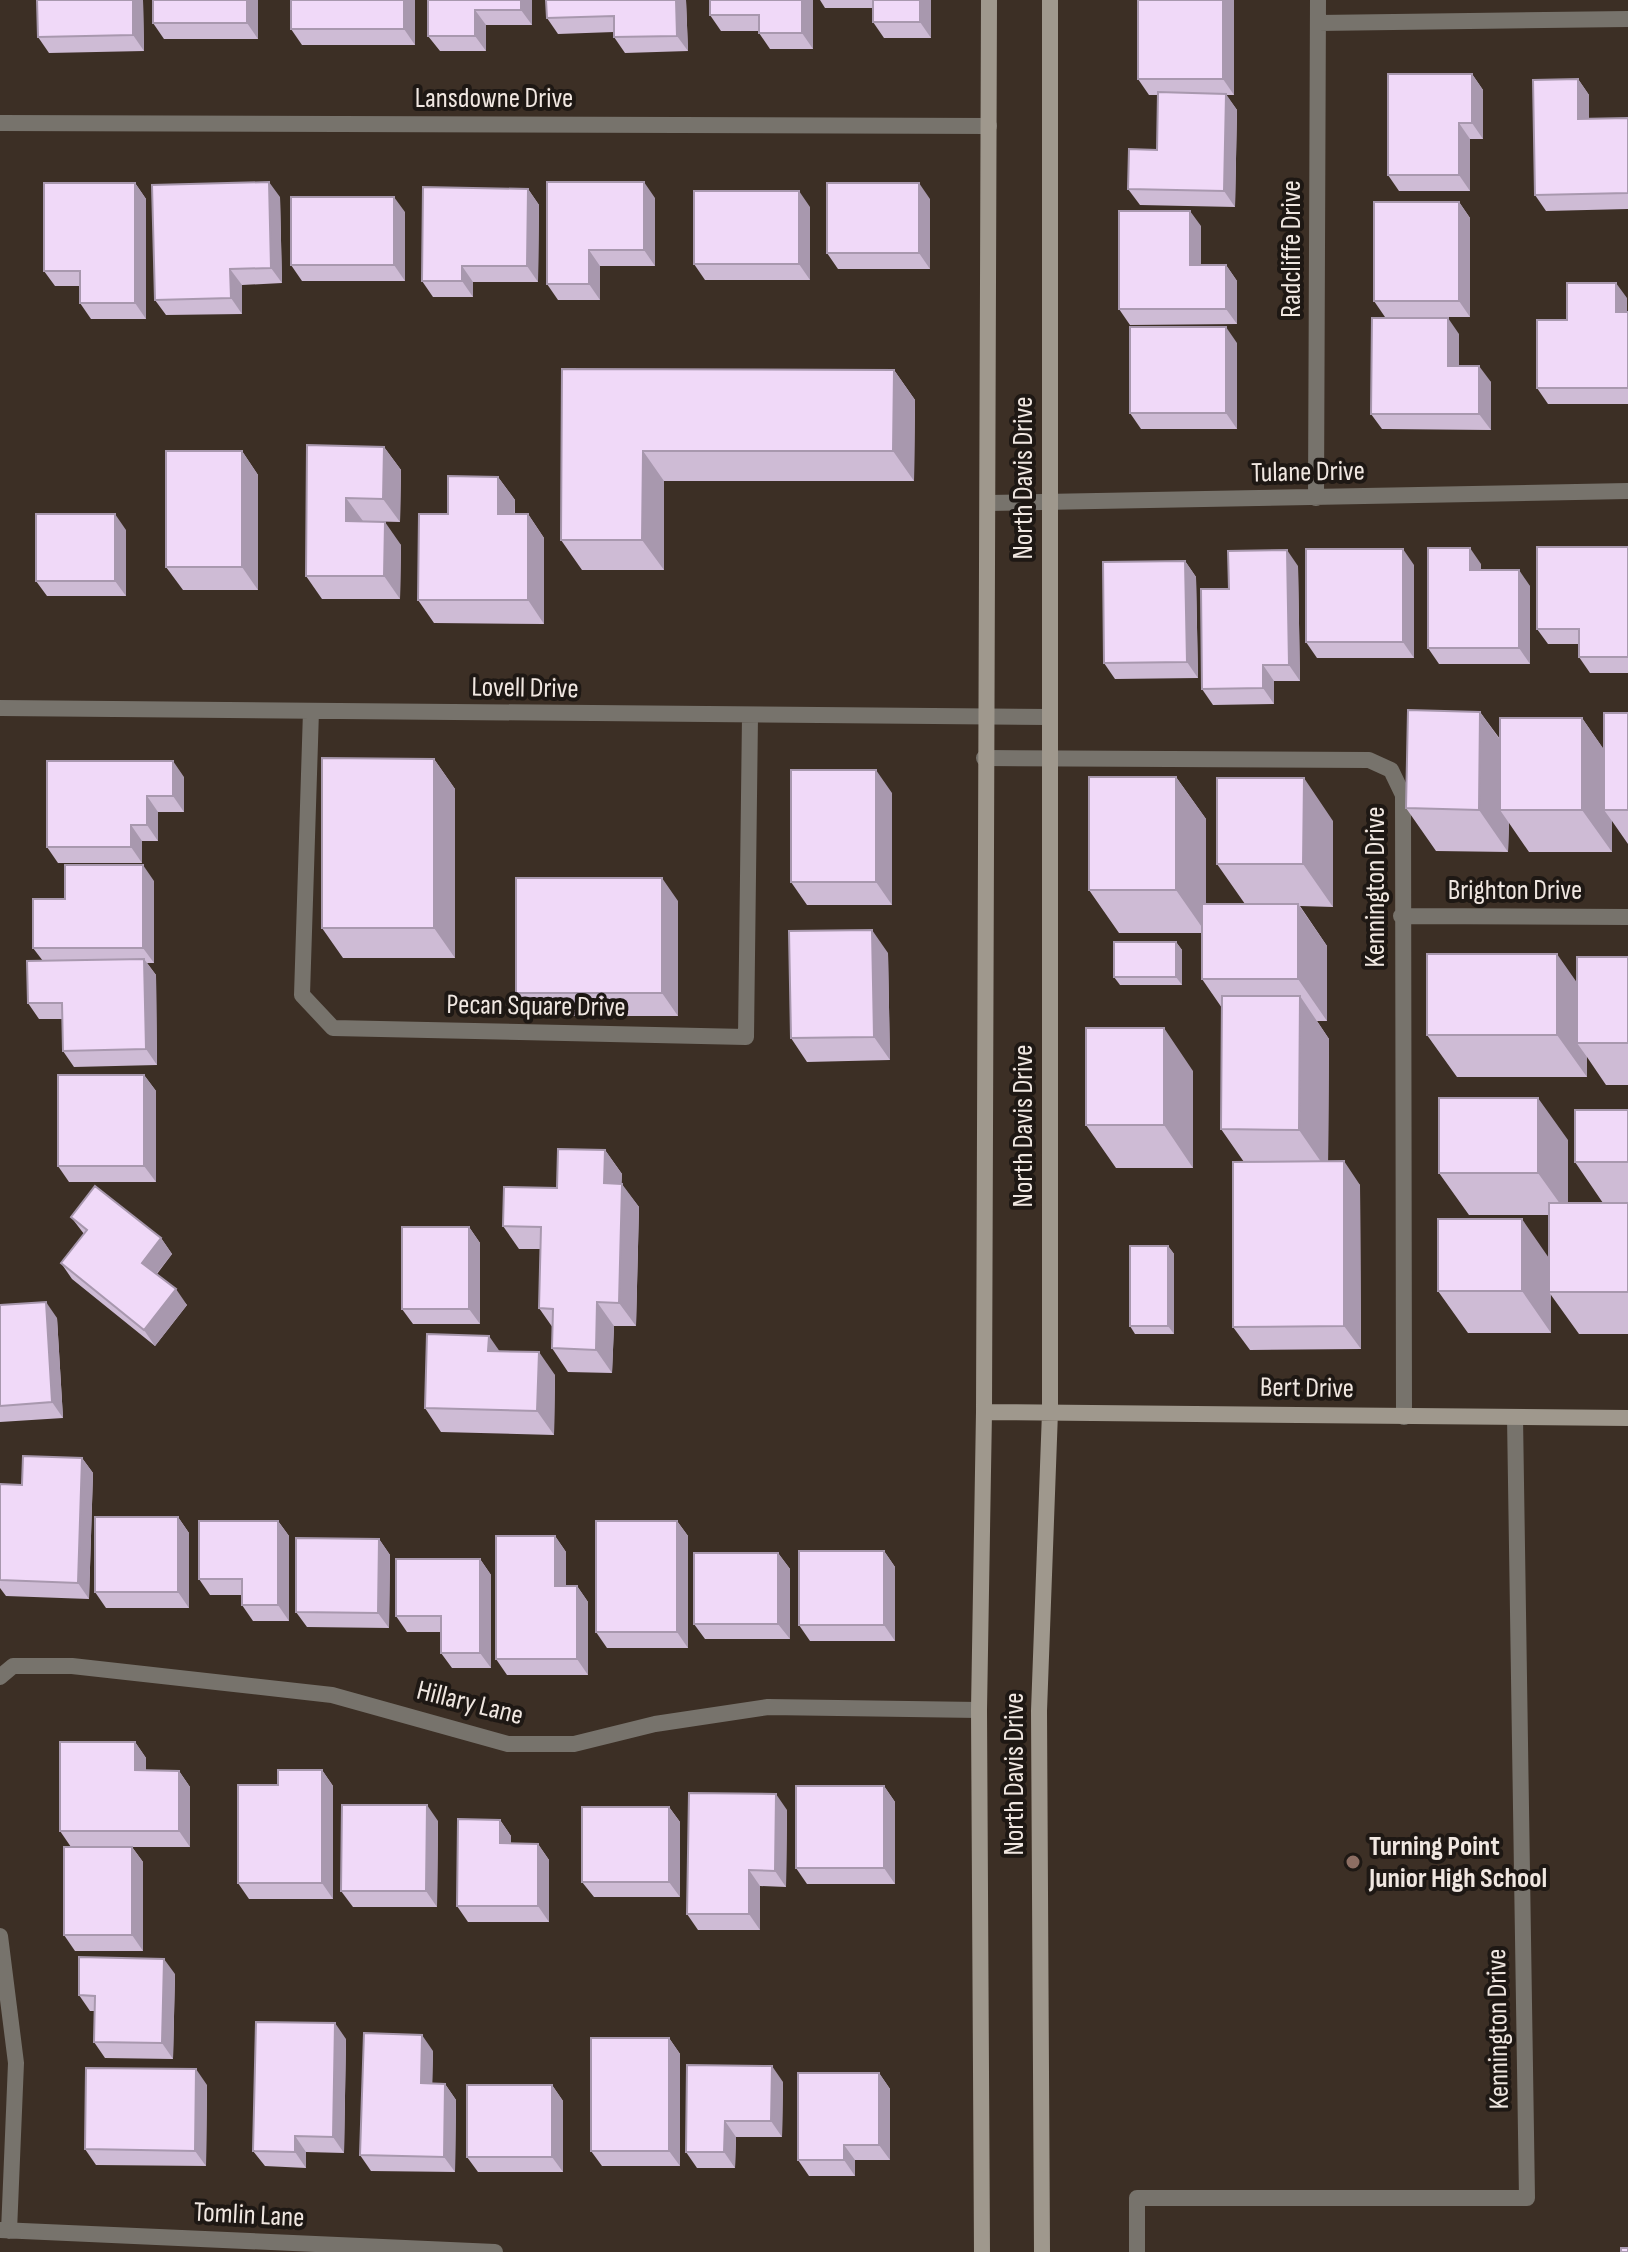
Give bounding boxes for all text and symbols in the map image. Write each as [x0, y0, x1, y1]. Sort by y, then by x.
street label: Lansdowne Drive [415, 82, 573, 115]
street label: Radcliffe Drive [1275, 180, 1308, 318]
street label: North Davis Drive [1007, 397, 1040, 559]
street label: Tulane Drive [1251, 455, 1365, 489]
street label: Lovell Drive [471, 671, 579, 705]
street label: Kennington Drive [1359, 807, 1392, 967]
street label: Brighton Drive [1448, 874, 1582, 907]
street label: Pecan Square Drive [446, 988, 626, 1024]
street label: North Davis Drive [1007, 1045, 1040, 1207]
street label: Bert Drive [1260, 1371, 1354, 1405]
street label: Hillary Lane [413, 1674, 527, 1732]
street label: North Davis Drive [998, 1693, 1031, 1855]
place label: Turning Point Junior High School [1368, 1830, 1547, 1895]
marker: Turning Point Junior High School [1344, 1853, 1362, 1871]
street label: Kennington Drive [1480, 1948, 1516, 2110]
street label: Tomlin Lane [193, 2196, 305, 2234]

